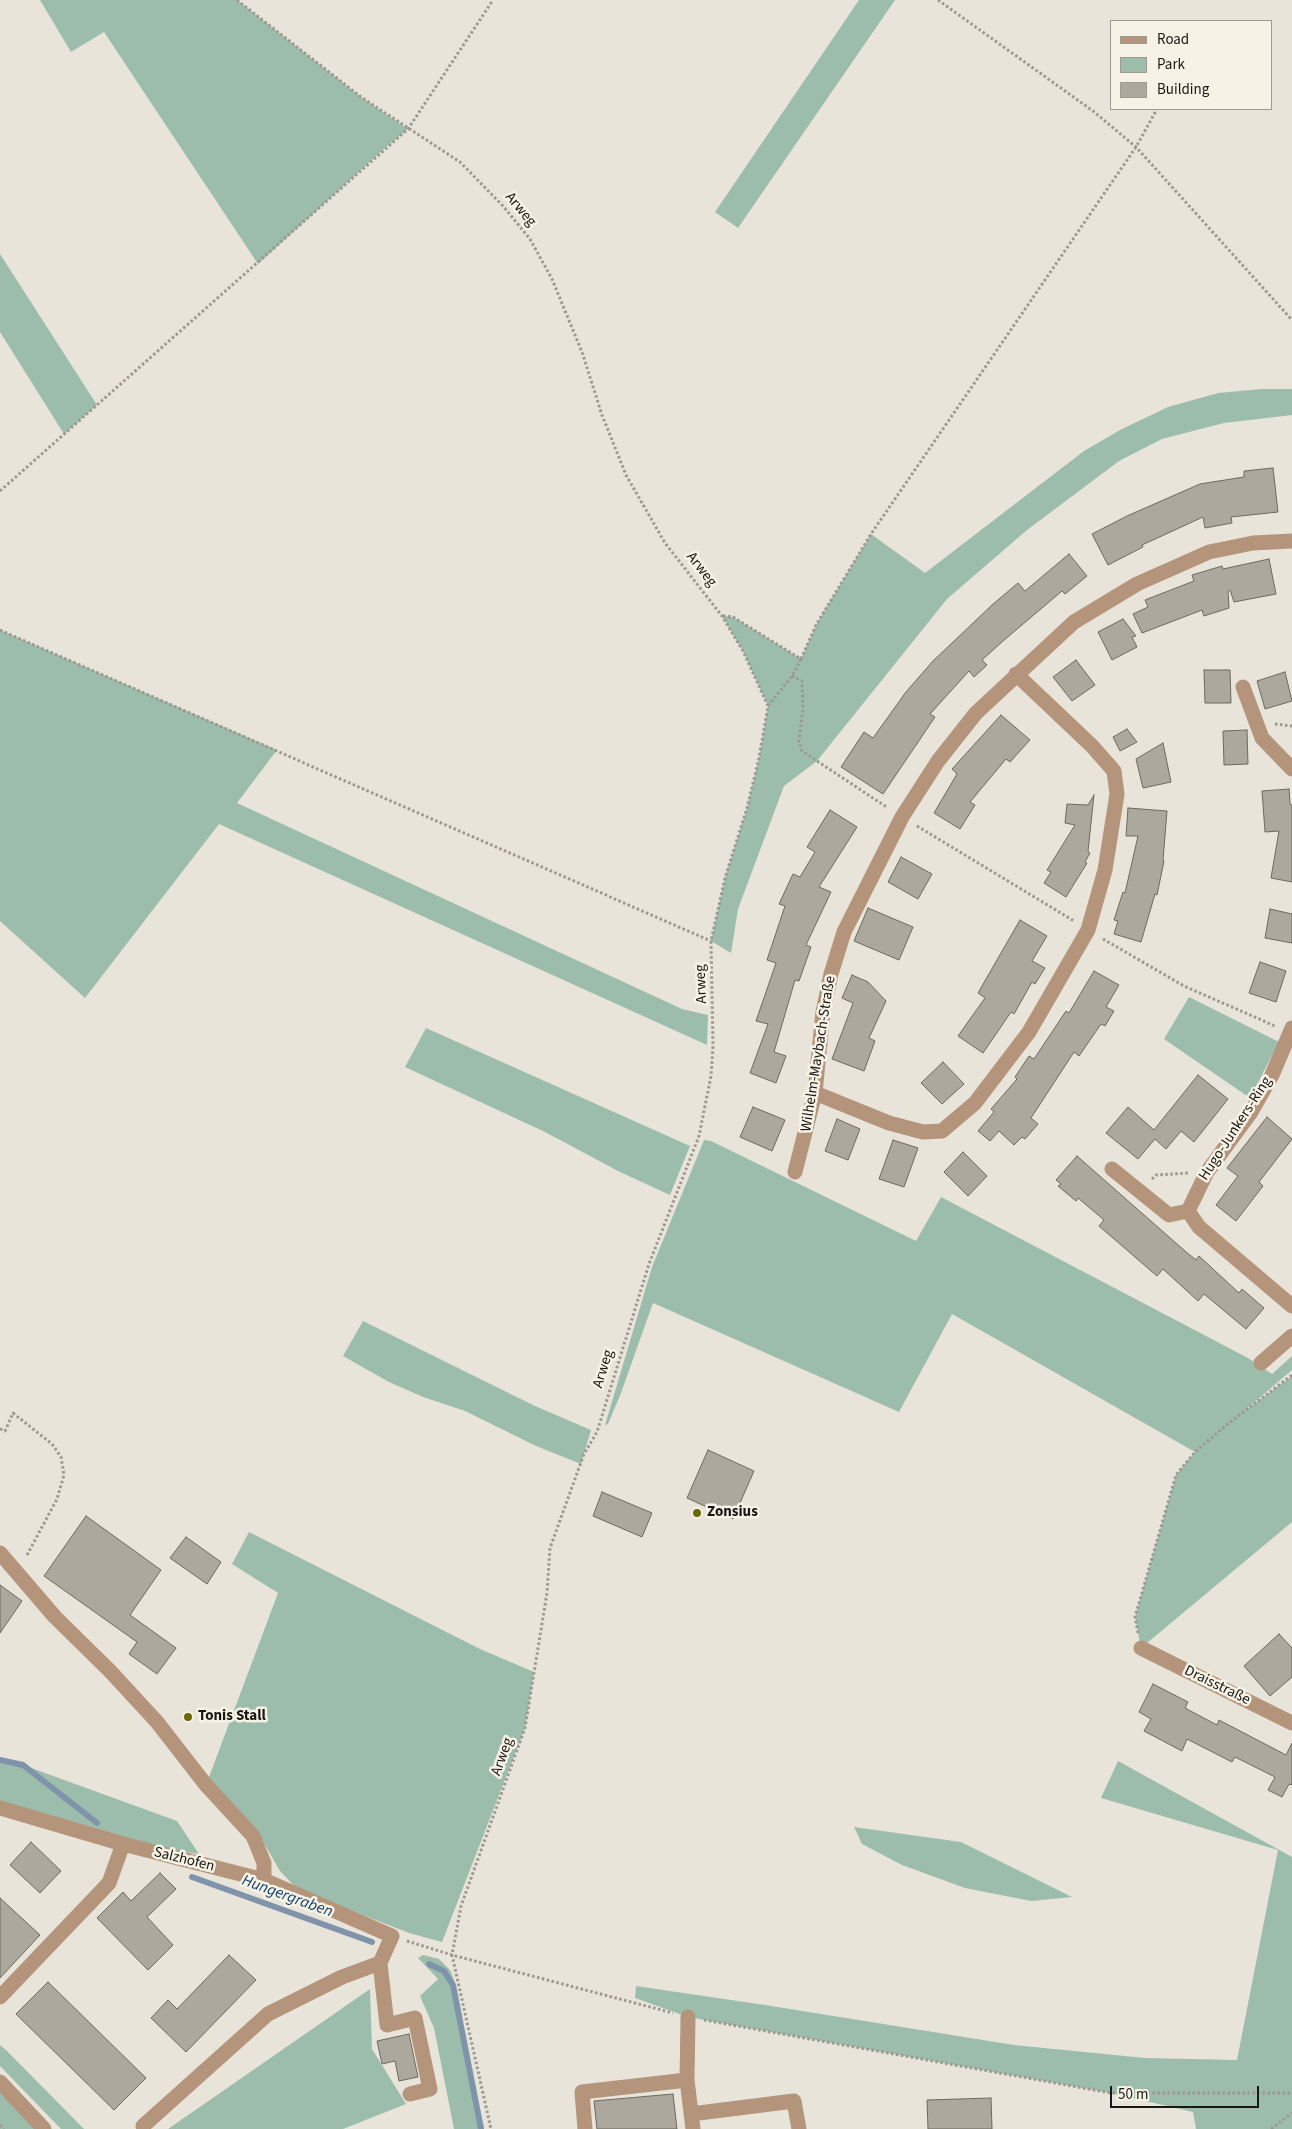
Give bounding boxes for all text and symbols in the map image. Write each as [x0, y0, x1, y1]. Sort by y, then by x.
legend [1110, 20, 1272, 110]
text: Road [1157, 29, 1189, 50]
text: Park [1157, 54, 1185, 75]
text: Building [1157, 79, 1209, 100]
street label: Arweg [501, 189, 539, 231]
street label: Arweg [682, 549, 720, 591]
street label: Arweg [692, 964, 712, 1004]
street label: Wilhelm-Maybach-Straße [798, 975, 840, 1133]
street label: Hugo-Junkers-Ring [1196, 1074, 1276, 1184]
street label: Arweg [590, 1348, 618, 1390]
place label: Zonsius [707, 1504, 758, 1522]
marker: Zonsius [691, 1507, 703, 1519]
street label: Draisstraße [1181, 1662, 1253, 1710]
place label: Tonis Stall [198, 1708, 266, 1726]
marker: Tonis Stall [182, 1711, 194, 1723]
street label: Arweg [488, 1735, 518, 1779]
street label: Salzhofen [152, 1844, 216, 1876]
water label: Hungergraben [239, 1872, 335, 1922]
scale bar [1112, 2076, 1261, 2108]
text: 50 m [1118, 2084, 1148, 2105]

